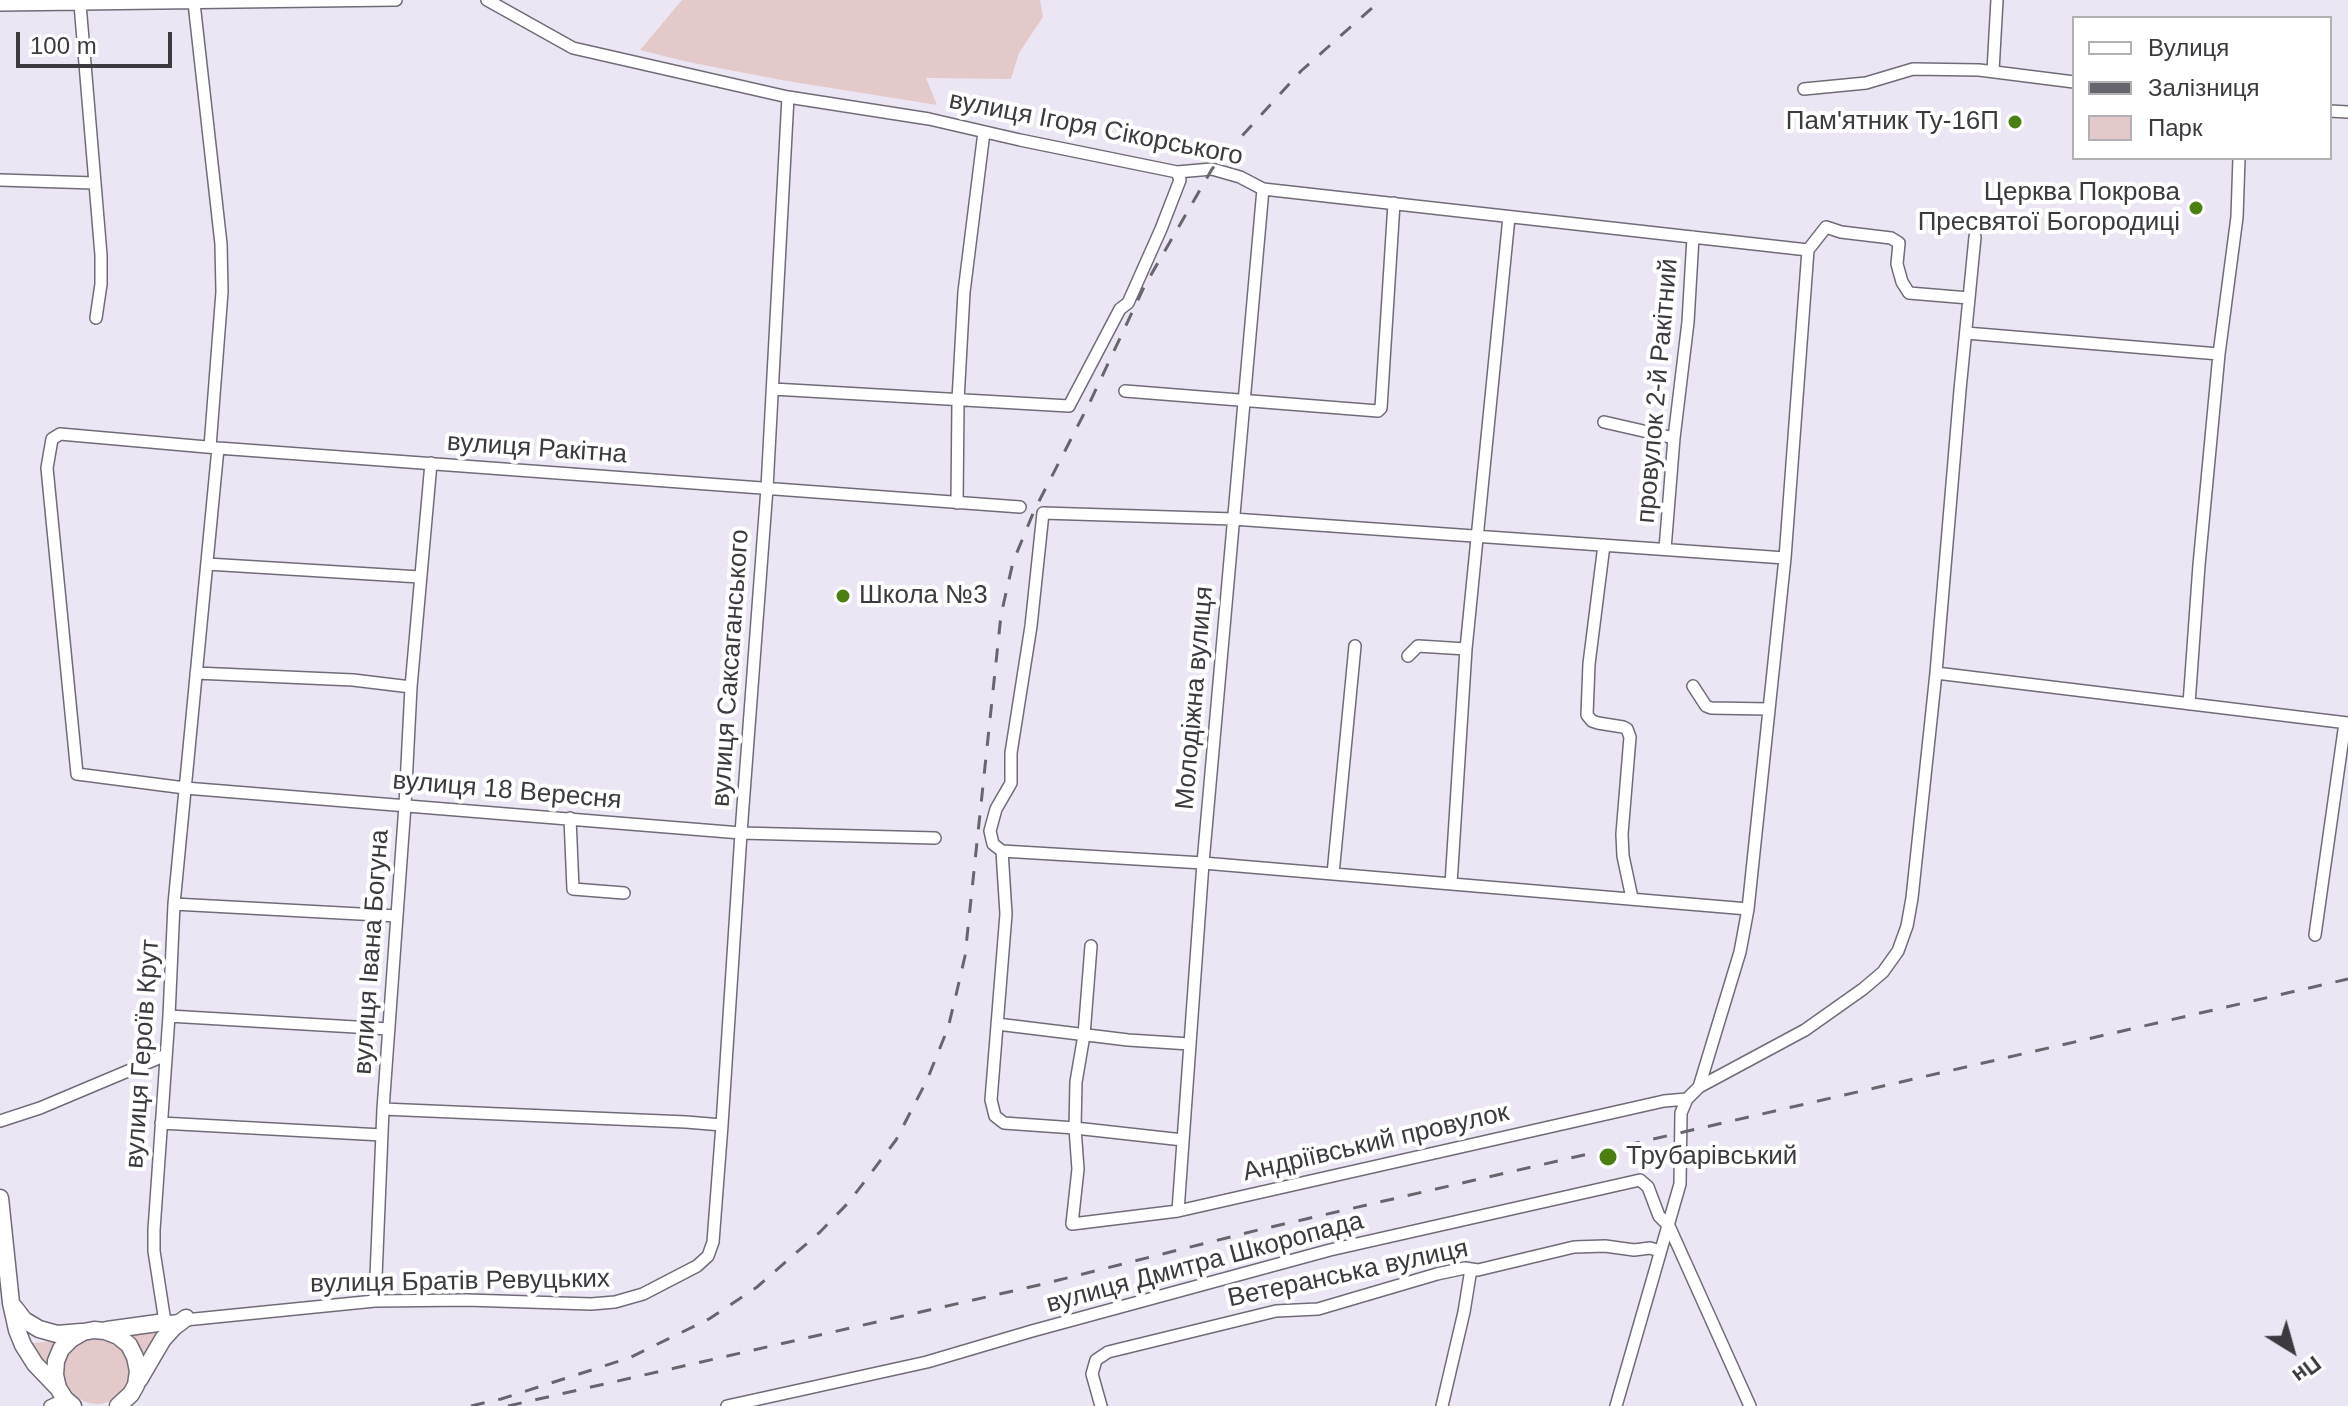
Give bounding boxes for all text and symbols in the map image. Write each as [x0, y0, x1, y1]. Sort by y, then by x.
scale bar [20, 16, 176, 66]
legend [2072, 16, 2332, 160]
text: 100 m [30, 32, 97, 59]
text: Вулиця [2148, 34, 2229, 61]
text: Залізниця [2148, 74, 2260, 101]
street label: вулиця Ігоря Сікорського [946, 85, 1246, 173]
place label: Пам'ятник Ту-16П [1786, 106, 1999, 138]
marker: Пам'ятник Ту-16П [2006, 113, 2024, 131]
text: Парк [2148, 114, 2202, 141]
place label: Церква Покрова Пресвятої Богородиці [1918, 177, 2180, 238]
marker: Церква Покрова Пресвятої Богородиці [2187, 199, 2205, 217]
street label: провулок 2-й Ракітний [1631, 257, 1685, 525]
street label: вулиця Ракітна [446, 427, 628, 471]
street label: вулиця Саксаганського [706, 528, 756, 808]
place label: Школа №3 [859, 580, 988, 612]
street label: Молодіжна вулиця [1170, 585, 1220, 811]
marker: Школа №3 [834, 587, 852, 605]
street label: вулиця 18 Вересня [391, 765, 623, 817]
street label: вулиця Івана Богуна [348, 828, 396, 1076]
street label: вулиця Героїв Крут [119, 938, 167, 1170]
street label: Андріївський провулок [1240, 1097, 1512, 1189]
place label: Трубарівський [1626, 1141, 1797, 1173]
marker: Трубарівський [1597, 1146, 1619, 1168]
street label: вулиця Дмитра Шкоропада [1043, 1206, 1367, 1320]
street label: Ветеранська вулиця [1225, 1233, 1471, 1315]
street label: вулиця Братів Ревуцьких [310, 1264, 610, 1300]
north arrow [2252, 1310, 2332, 1390]
text: Пн [2288, 1351, 2326, 1388]

